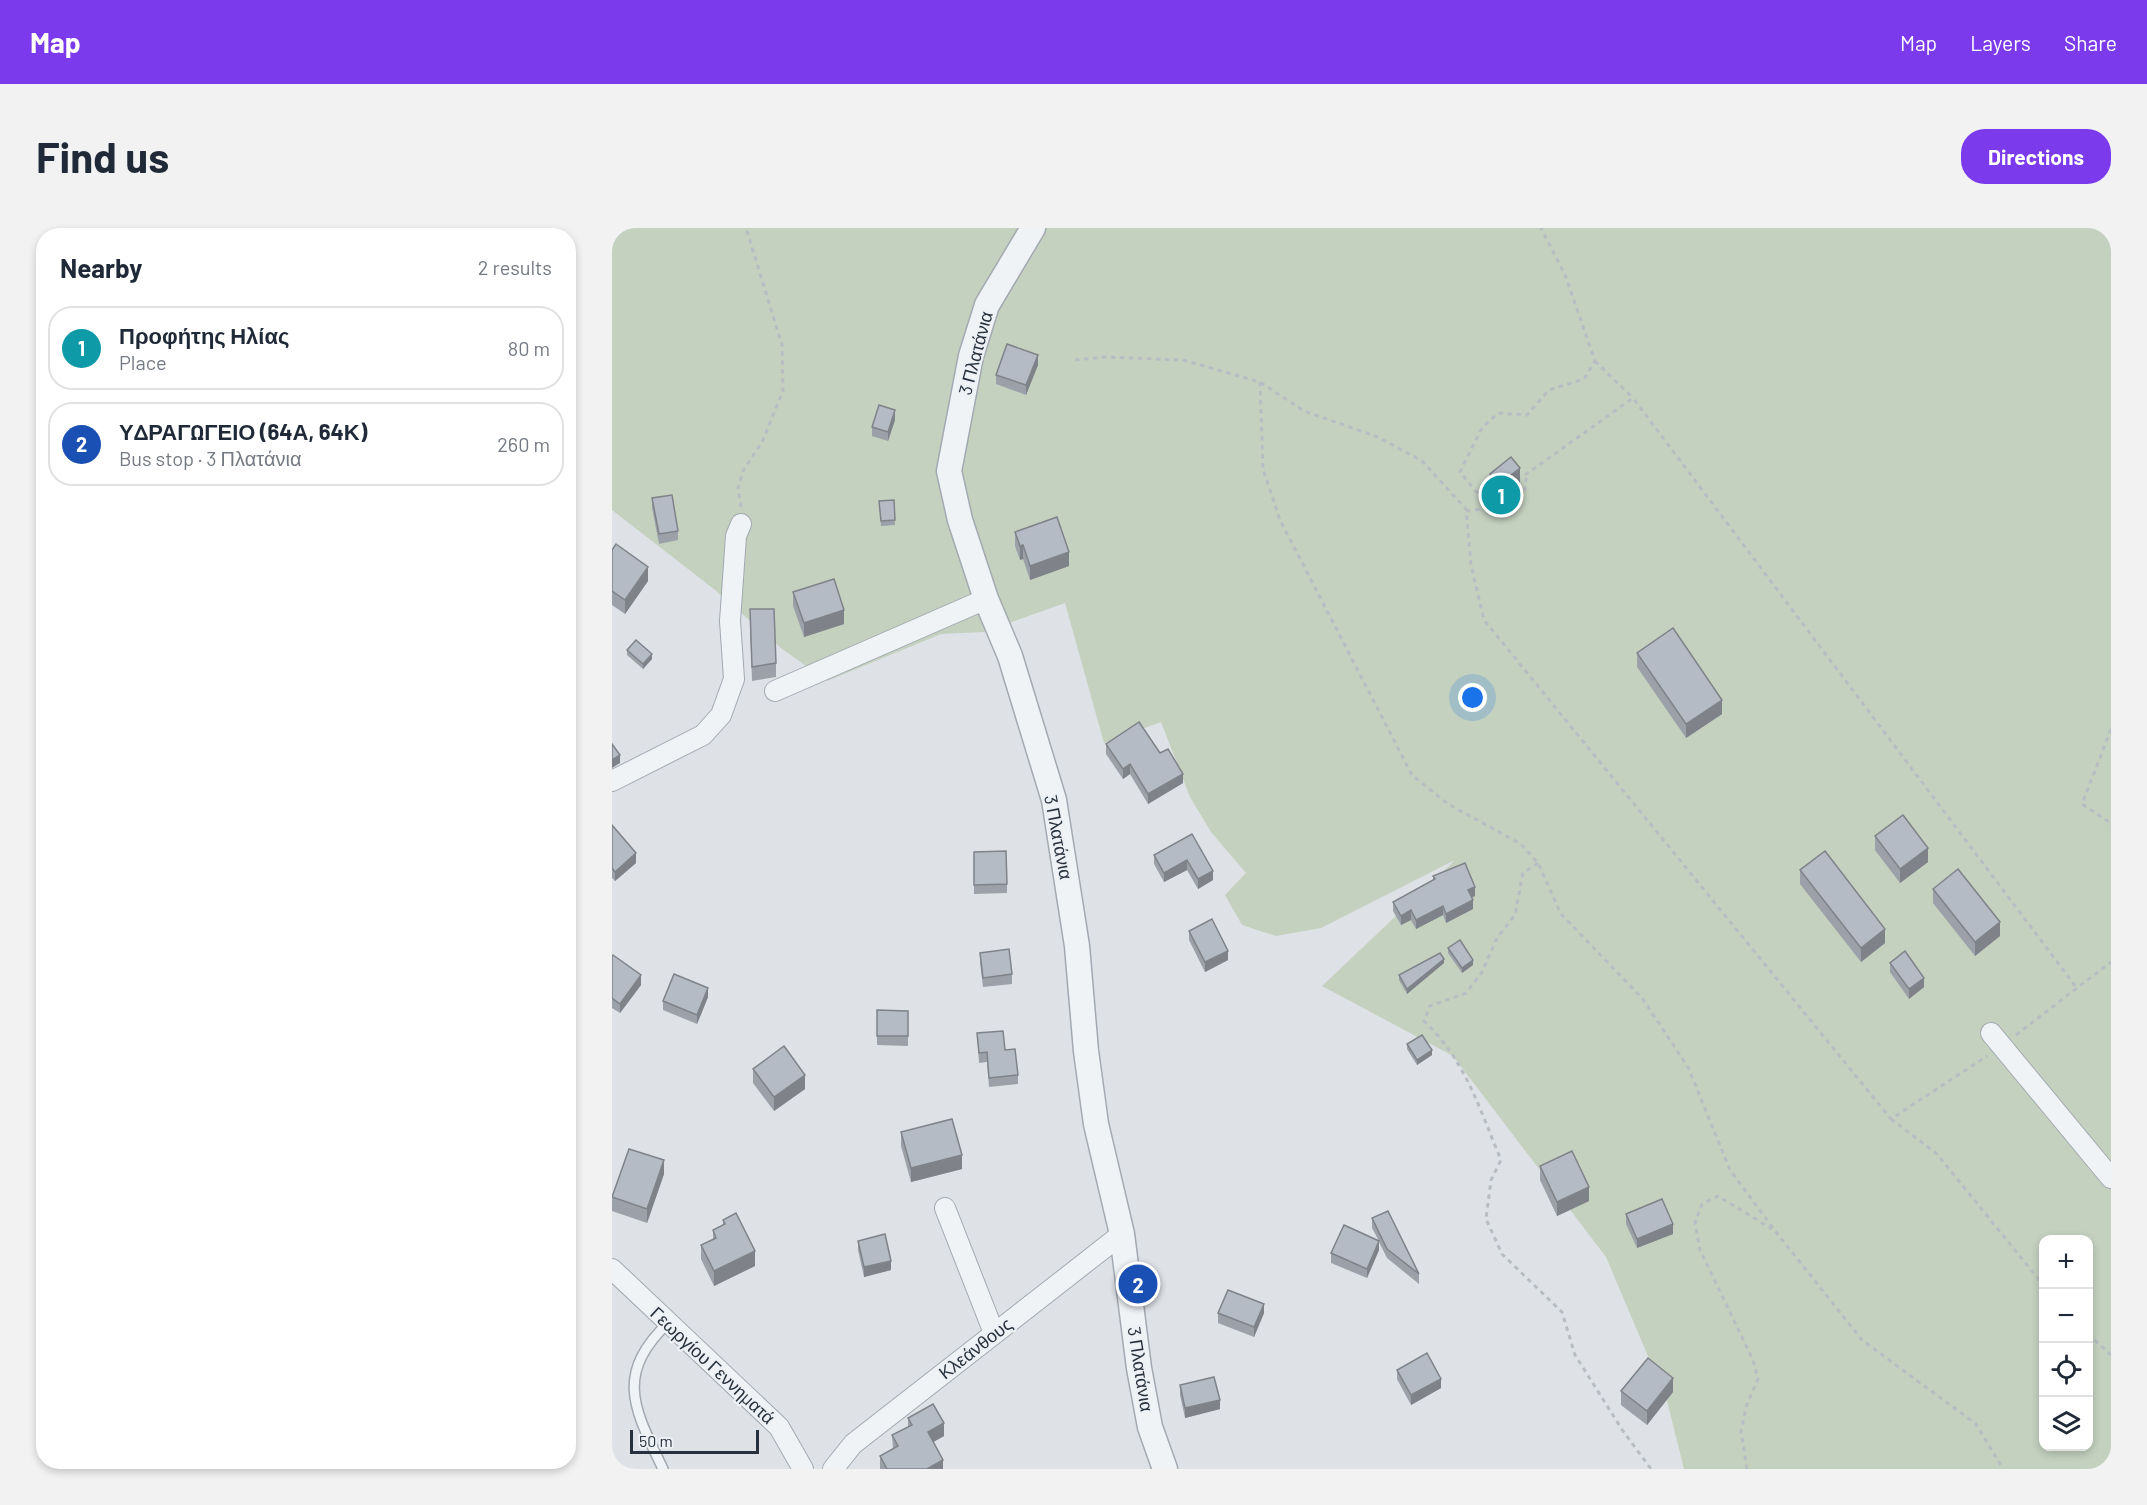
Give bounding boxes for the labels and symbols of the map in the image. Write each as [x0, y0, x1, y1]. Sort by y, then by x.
street label: 3 Πλατάνια [953, 309, 997, 397]
pin: 1 [1482, 472, 1520, 518]
your location [1458, 683, 1487, 712]
street label: 3 Πλατάνια [1040, 793, 1078, 881]
pin: 2 [1118, 1262, 1158, 1306]
street label: Γεωργίου Γεννηματά [646, 1302, 780, 1428]
street label: Κλεάνθους [934, 1312, 1016, 1383]
street label: 3 Πλατάνια [1123, 1325, 1159, 1413]
scale bar [630, 1427, 759, 1454]

